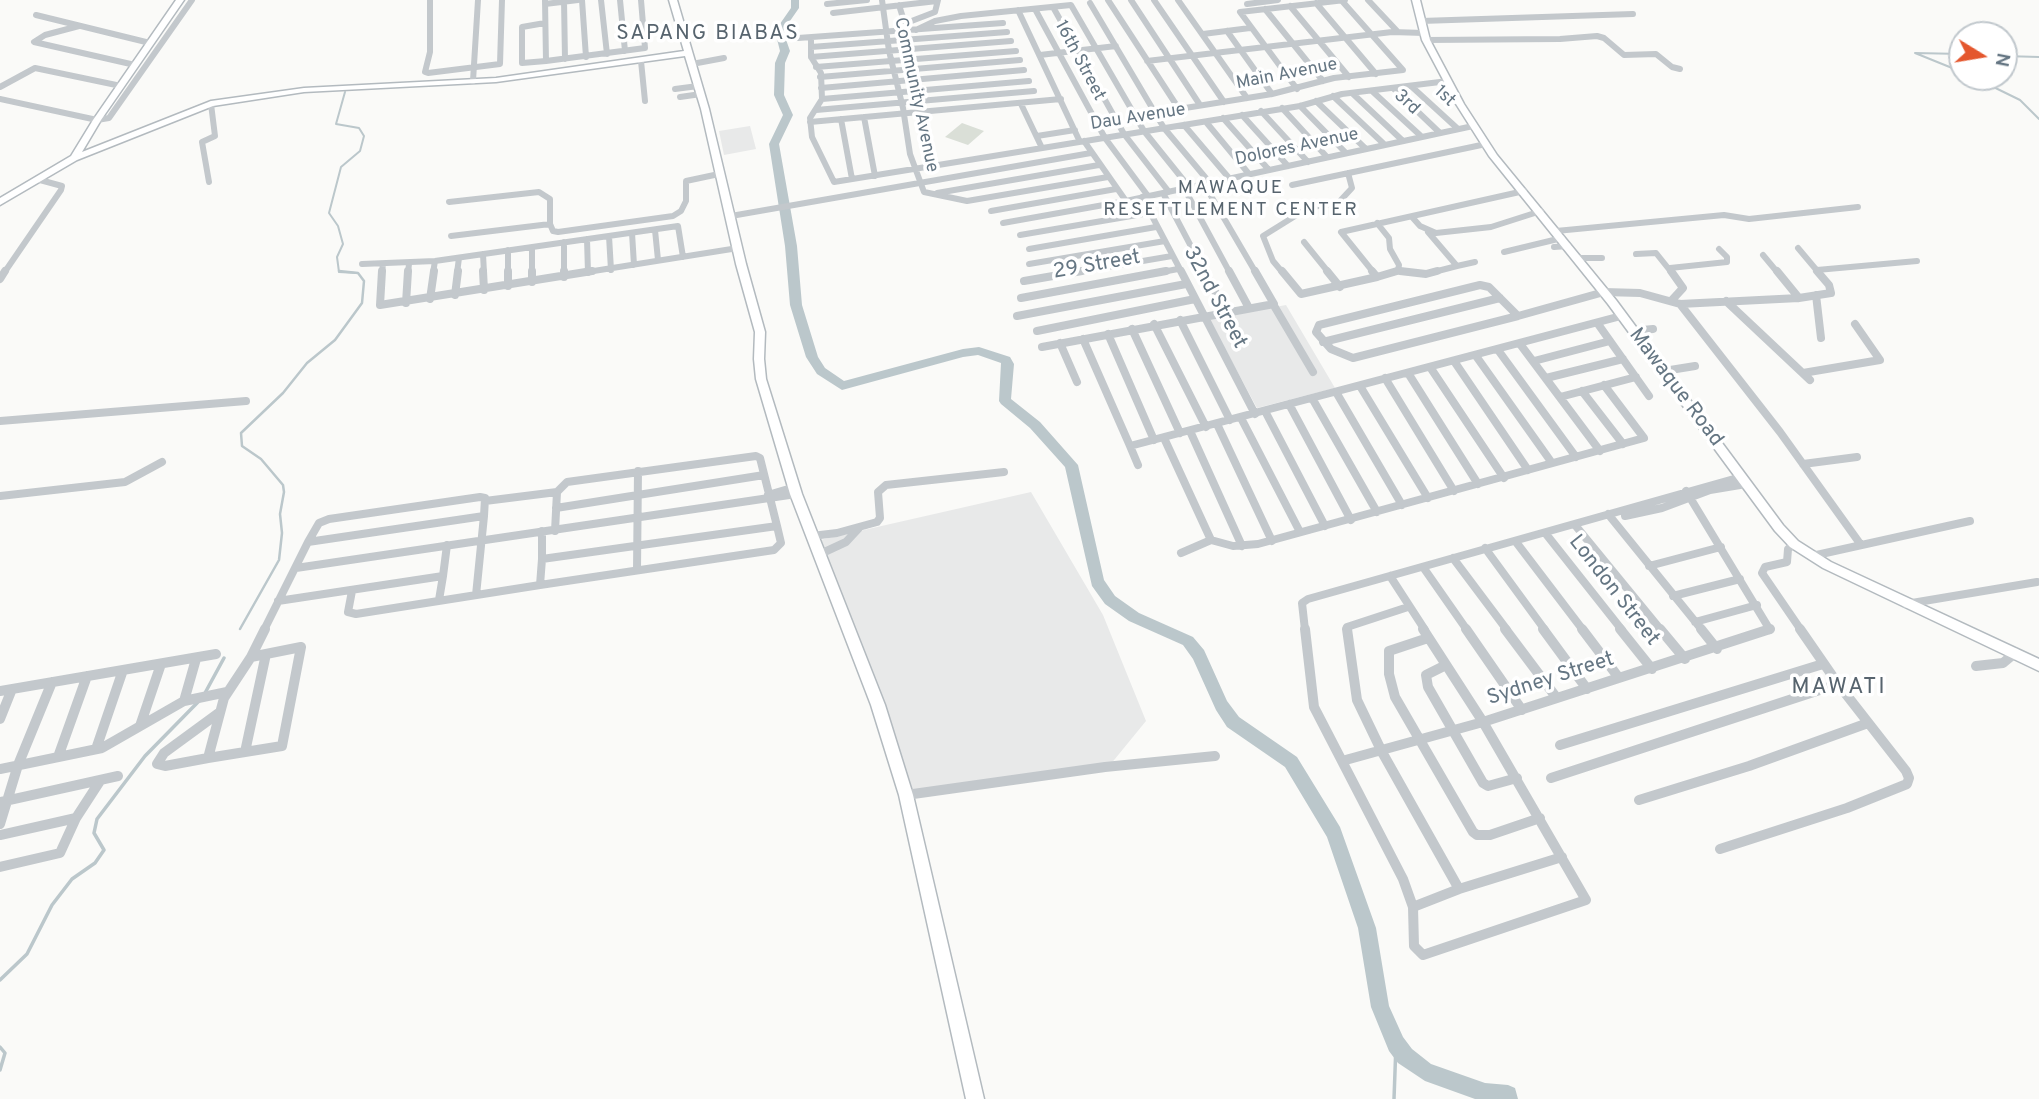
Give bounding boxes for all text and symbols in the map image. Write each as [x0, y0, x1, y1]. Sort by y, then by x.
street label: Community Avenue [888, 16, 942, 174]
street label: 16th Street [1049, 17, 1109, 105]
north arrow [1948, 21, 2018, 91]
district label: SAPANG BIABAS [618, 22, 798, 48]
text: N [1989, 51, 2015, 69]
street label: Main Avenue [1235, 55, 1339, 95]
street label: 1st [1429, 82, 1459, 112]
street label: 3rd [1389, 86, 1423, 120]
street label: Dau Avenue [1089, 100, 1187, 136]
street label: Dolores Avenue [1233, 124, 1361, 172]
district label: MAWAQUE RESETTLEMENT CENTER [1106, 178, 1356, 222]
street label: 32nd Street [1177, 243, 1251, 353]
street label: 29 Street [1051, 246, 1143, 286]
street label: Mawaque Road [1622, 324, 1728, 452]
street label: London Street [1562, 531, 1664, 651]
street label: Sydney Street [1484, 648, 1618, 712]
district label: MAWATI [1792, 674, 1886, 702]

